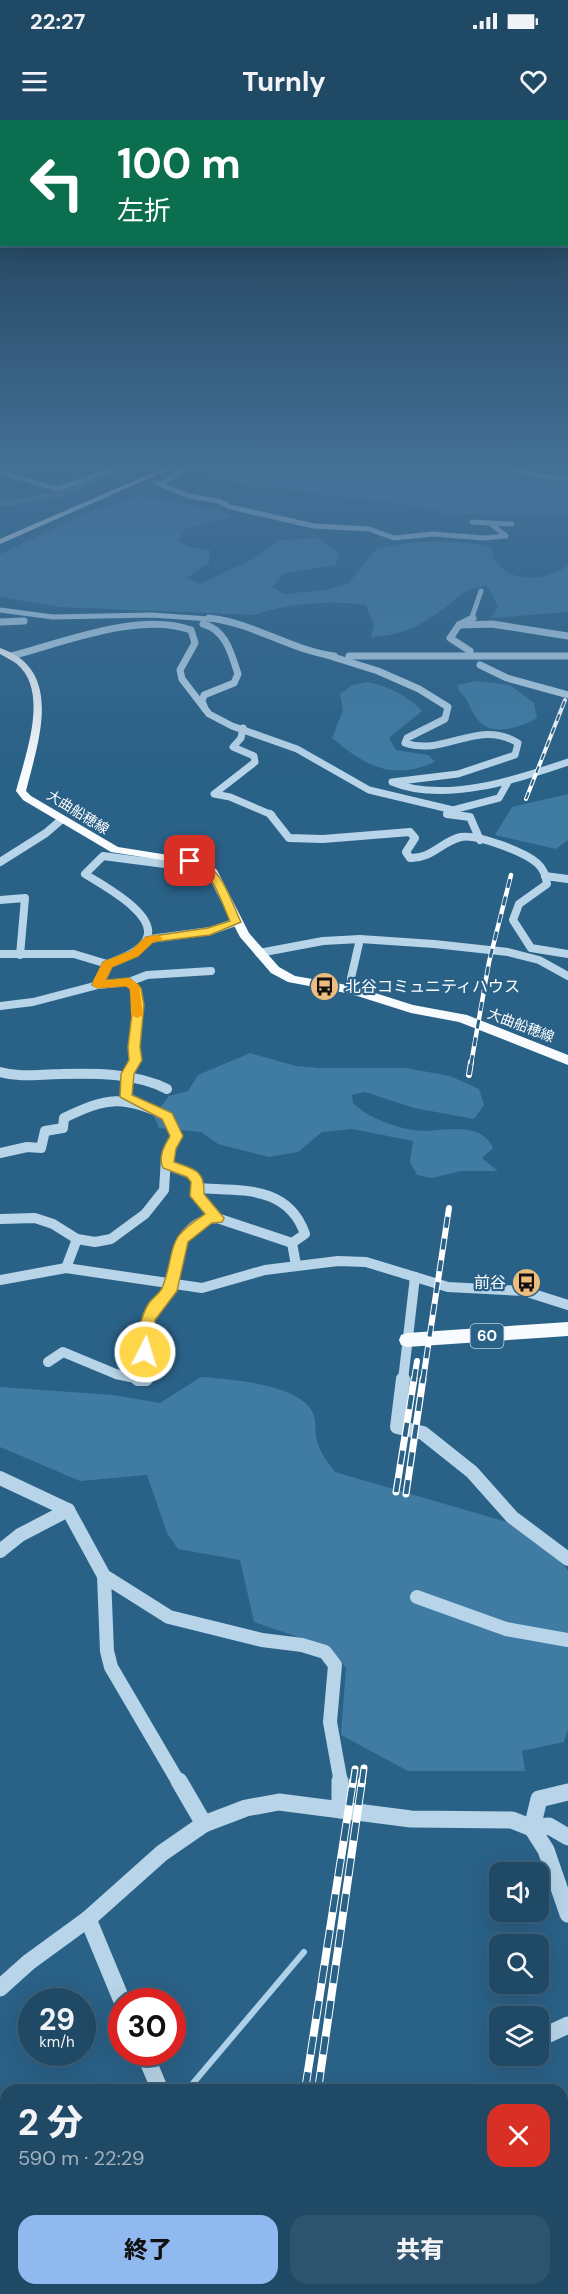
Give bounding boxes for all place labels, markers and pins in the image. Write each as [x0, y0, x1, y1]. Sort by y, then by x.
pin [164, 835, 215, 886]
bus stop icon: 北谷コミュニティハウス [308, 970, 340, 1002]
place label: 北谷コミュニティハウス [345, 976, 520, 997]
bus stop icon: 前谷 [511, 1266, 543, 1298]
place label: 前谷 [474, 1272, 506, 1293]

